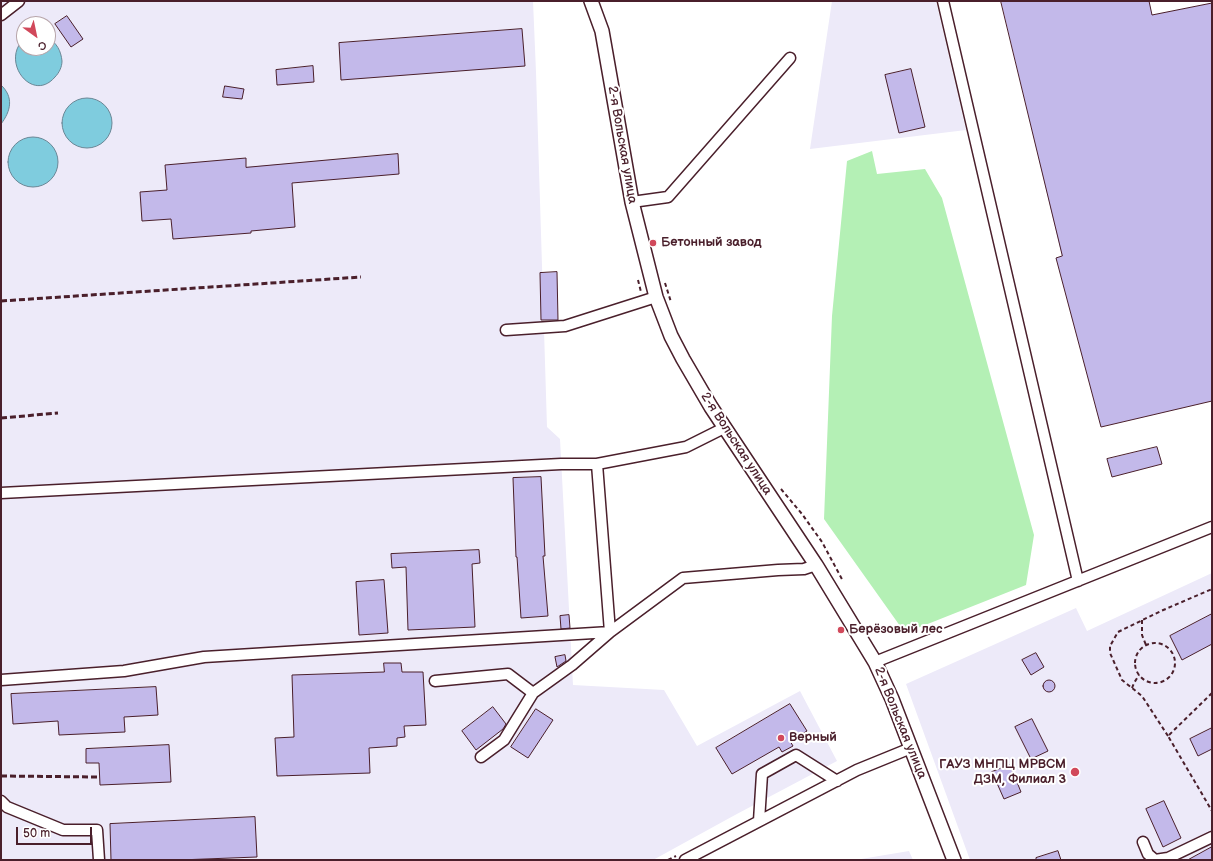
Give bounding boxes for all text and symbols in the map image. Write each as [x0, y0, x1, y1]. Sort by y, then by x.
north arrow [16, 16, 56, 56]
text: С [36, 38, 49, 53]
street label: 2-я Вольская улица [604, 85, 640, 205]
place label: Бетонный завод [661, 235, 761, 251]
marker: Бетонный завод [648, 238, 658, 248]
street label: 2-я Вольская улица [697, 390, 775, 498]
place label: Берёзовый лес [849, 622, 942, 638]
marker: Берёзовый лес [836, 625, 846, 635]
street label: 2-я Вольская улица [870, 665, 930, 781]
place label: Верный [789, 730, 837, 746]
marker: Верный [776, 733, 786, 743]
place label: ГАУЗ МНПЦ МРВСМ ДЗМ, Филиал 3 [939, 757, 1066, 788]
marker: ГАУЗ МНПЦ МРВСМ ДЗМ, Филиал 3 [1069, 766, 1081, 778]
scale bar [18, 819, 94, 845]
text: 50 m [23, 826, 50, 841]

